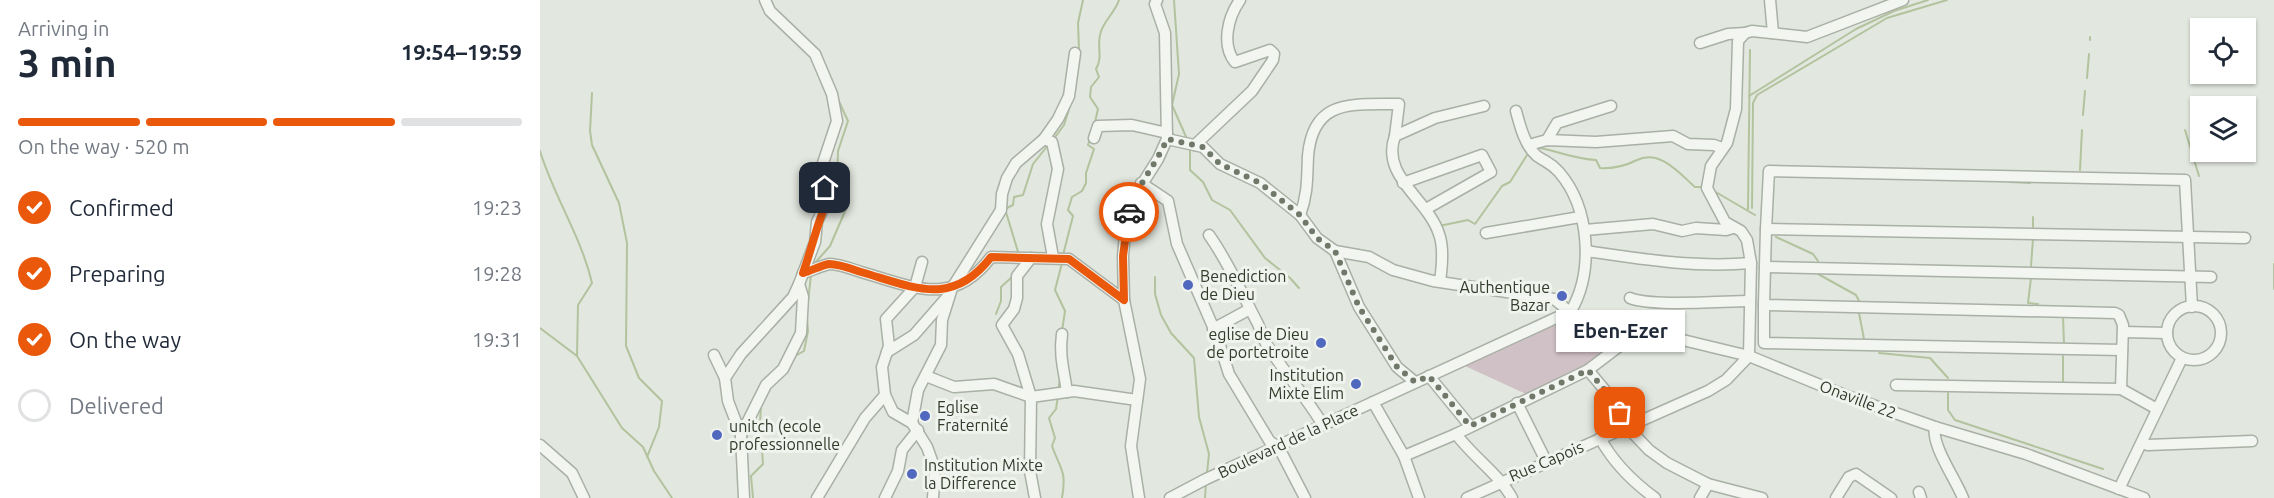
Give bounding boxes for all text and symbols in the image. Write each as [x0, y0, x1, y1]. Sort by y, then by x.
text: Arriving in [18, 17, 109, 40]
map controls [2190, 18, 2256, 162]
button: locate [2190, 18, 2256, 84]
text: 19:54–19:59 [401, 39, 522, 64]
text: 3 min [18, 41, 117, 84]
button: layers [2190, 96, 2256, 162]
text: On the way · 520 m [18, 135, 190, 158]
pin [799, 162, 850, 213]
icon: home [808, 171, 841, 204]
courier [1099, 182, 1159, 242]
icon: check [18, 191, 51, 224]
text: Confirmed [69, 195, 174, 220]
text: 19:23 [472, 196, 522, 219]
icon: car [1113, 196, 1146, 229]
icon: check [18, 257, 51, 290]
text: Preparing [69, 261, 166, 286]
text: 19:28 [472, 262, 522, 285]
place label: Benediction de Dieu [1200, 267, 1286, 303]
marker: Benediction de Dieu [1181, 278, 1195, 292]
place label: Authentique Bazar [1460, 278, 1550, 314]
marker: Authentique Bazar [1555, 289, 1569, 303]
callout: Eben-Ezer [1556, 311, 1684, 353]
text: Eben-Ezer [1573, 319, 1668, 342]
icon: check [18, 323, 51, 356]
place label: eglise de Dieu de portetroite [1207, 325, 1309, 361]
text: On the way [69, 327, 181, 352]
text: 19:31 [472, 328, 522, 351]
marker: eglise de Dieu de portetroite [1314, 336, 1328, 350]
place label: Institution Mixte Elim [1269, 366, 1344, 402]
street label: Onaville 22 [1817, 376, 1899, 422]
marker: Institution Mixte Elim [1349, 377, 1363, 391]
pin [1594, 387, 1645, 438]
text: Delivered [69, 393, 164, 418]
icon: bag [1603, 396, 1636, 429]
place label: Eglise Fraternité [937, 398, 1009, 434]
street label: Boulevard de la Place [1215, 401, 1361, 481]
marker: Eglise Fraternité [918, 409, 932, 423]
place label: unitch (ecole professionnelle [729, 417, 840, 453]
marker: unitch (ecole professionnelle [710, 428, 724, 442]
street label: Rue Capois [1506, 437, 1586, 485]
place label: Institution Mixte la Difference [924, 456, 1043, 492]
marker: Institution Mixte la Difference [905, 467, 919, 481]

